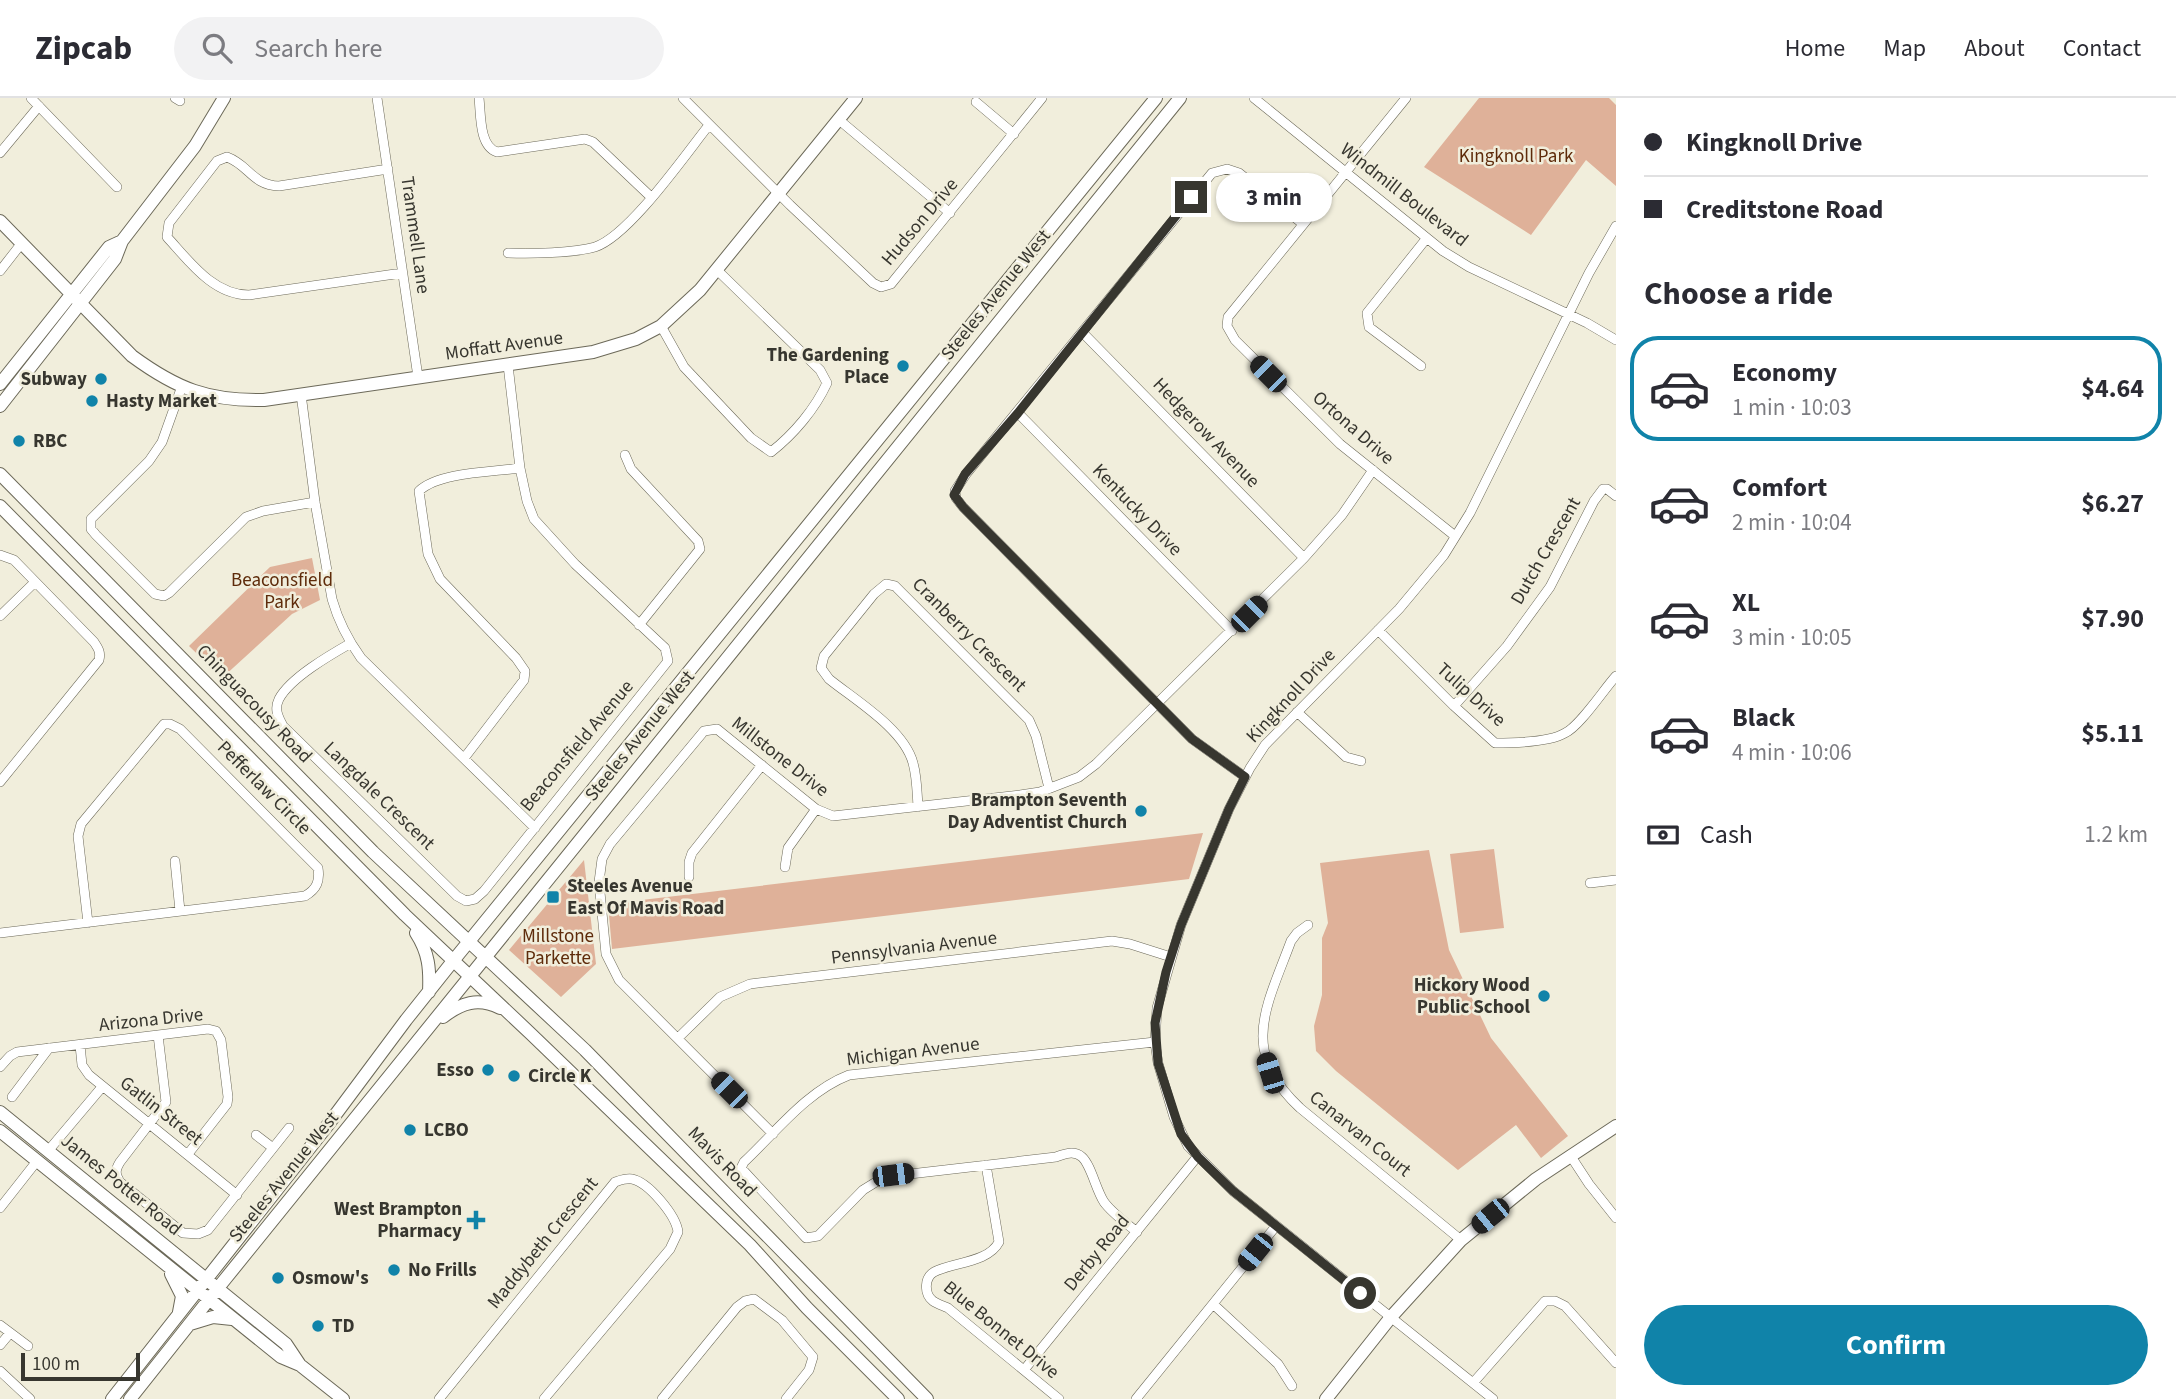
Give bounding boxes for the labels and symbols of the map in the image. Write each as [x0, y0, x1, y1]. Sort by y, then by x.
street label: Windmill Boulevard [1334, 136, 1474, 254]
park label: Kingknoll Park [1459, 143, 1574, 170]
street label: Hudson Drive [875, 172, 965, 272]
callout: 3 min [1216, 172, 1331, 222]
street label: Trammell Lane [393, 175, 437, 295]
route end [1175, 181, 1207, 213]
street label: Steeles Avenue West [935, 223, 1058, 366]
street label: Moffatt Avenue [443, 324, 565, 368]
place label: The Gardening Place [767, 342, 889, 391]
car [1246, 352, 1291, 396]
marker: The Gardening Place [895, 358, 911, 374]
place label: Subway [20, 366, 87, 393]
marker: Subway [93, 371, 109, 387]
street label: Hedgerow Avenue [1146, 372, 1266, 494]
street label: Ortona Drive [1306, 385, 1400, 471]
place label: Hasty Market [106, 388, 217, 415]
marker: Hasty Market [84, 393, 100, 409]
place label: RBC [33, 428, 67, 455]
marker: RBC [11, 433, 27, 449]
street label: Kentucky Drive [1086, 458, 1188, 562]
street label: Dutch Crescent [1504, 492, 1588, 610]
park label: Beaconsfield Park [231, 567, 333, 616]
street label: Cranberry Crescent [906, 572, 1033, 699]
car [1227, 592, 1272, 636]
street label: Chinguacousy Road [190, 638, 318, 770]
street label: Kingknoll Drive [1240, 643, 1342, 749]
street label: Tulip Drive [1430, 657, 1512, 733]
street label: Steeles Avenue West [579, 664, 702, 807]
street label: Beaconsfield Avenue [514, 674, 640, 818]
street label: Millstone Drive [726, 710, 834, 804]
street label: Pefferlaw Circle [211, 735, 317, 841]
street label: Langdale Crescent [317, 736, 441, 857]
place label: Brampton Seventh Day Adventist Church [948, 787, 1127, 836]
marker: Brampton Seventh Day Adventist Church [1133, 803, 1149, 819]
place label: Steeles Avenue East Of Mavis Road [567, 873, 724, 922]
marker: Steeles Avenue East Of Mavis Road [545, 889, 561, 905]
park label: Millstone Parkette [522, 923, 594, 972]
street label: Pennsylvania Avenue [829, 924, 999, 972]
place label: Hickory Wood Public School [1414, 972, 1531, 1021]
marker: Hickory Wood Public School [1536, 988, 1552, 1004]
street label: Arizona Drive [98, 1001, 204, 1039]
street label: Michigan Avenue [845, 1030, 981, 1074]
car [1254, 1050, 1287, 1096]
place label: Esso [436, 1057, 474, 1084]
marker: Esso [480, 1062, 496, 1078]
place label: Circle K [528, 1063, 592, 1090]
marker: Circle K [506, 1068, 522, 1084]
car [707, 1068, 752, 1112]
street label: Gatlin Street [114, 1070, 209, 1152]
street label: Canarvan Court [1303, 1084, 1417, 1184]
street label: Steeles Avenue West [223, 1105, 346, 1248]
place label: LCBO [424, 1117, 469, 1144]
street label: Mavis Road [681, 1120, 763, 1204]
marker: LCBO [402, 1122, 418, 1138]
street label: James Potter Road [55, 1128, 187, 1242]
car [871, 1162, 916, 1188]
street label: Maddybeth Crescent [481, 1171, 605, 1315]
car [1468, 1195, 1513, 1237]
place label: West Brampton Pharmacy [334, 1196, 462, 1245]
street label: Derby Road [1058, 1209, 1136, 1297]
marker: West Brampton Pharmacy [468, 1212, 484, 1228]
car [1234, 1229, 1277, 1275]
place label: No Frills [408, 1257, 477, 1284]
marker: No Frills [386, 1262, 402, 1278]
place label: Osmow's [292, 1265, 369, 1292]
marker: Osmow's [270, 1270, 286, 1286]
street label: Blue Bonnet Drive [937, 1275, 1065, 1385]
route start [1344, 1277, 1376, 1309]
place label: TD [332, 1313, 355, 1340]
marker: TD [310, 1318, 326, 1334]
scale bar [21, 1350, 140, 1382]

